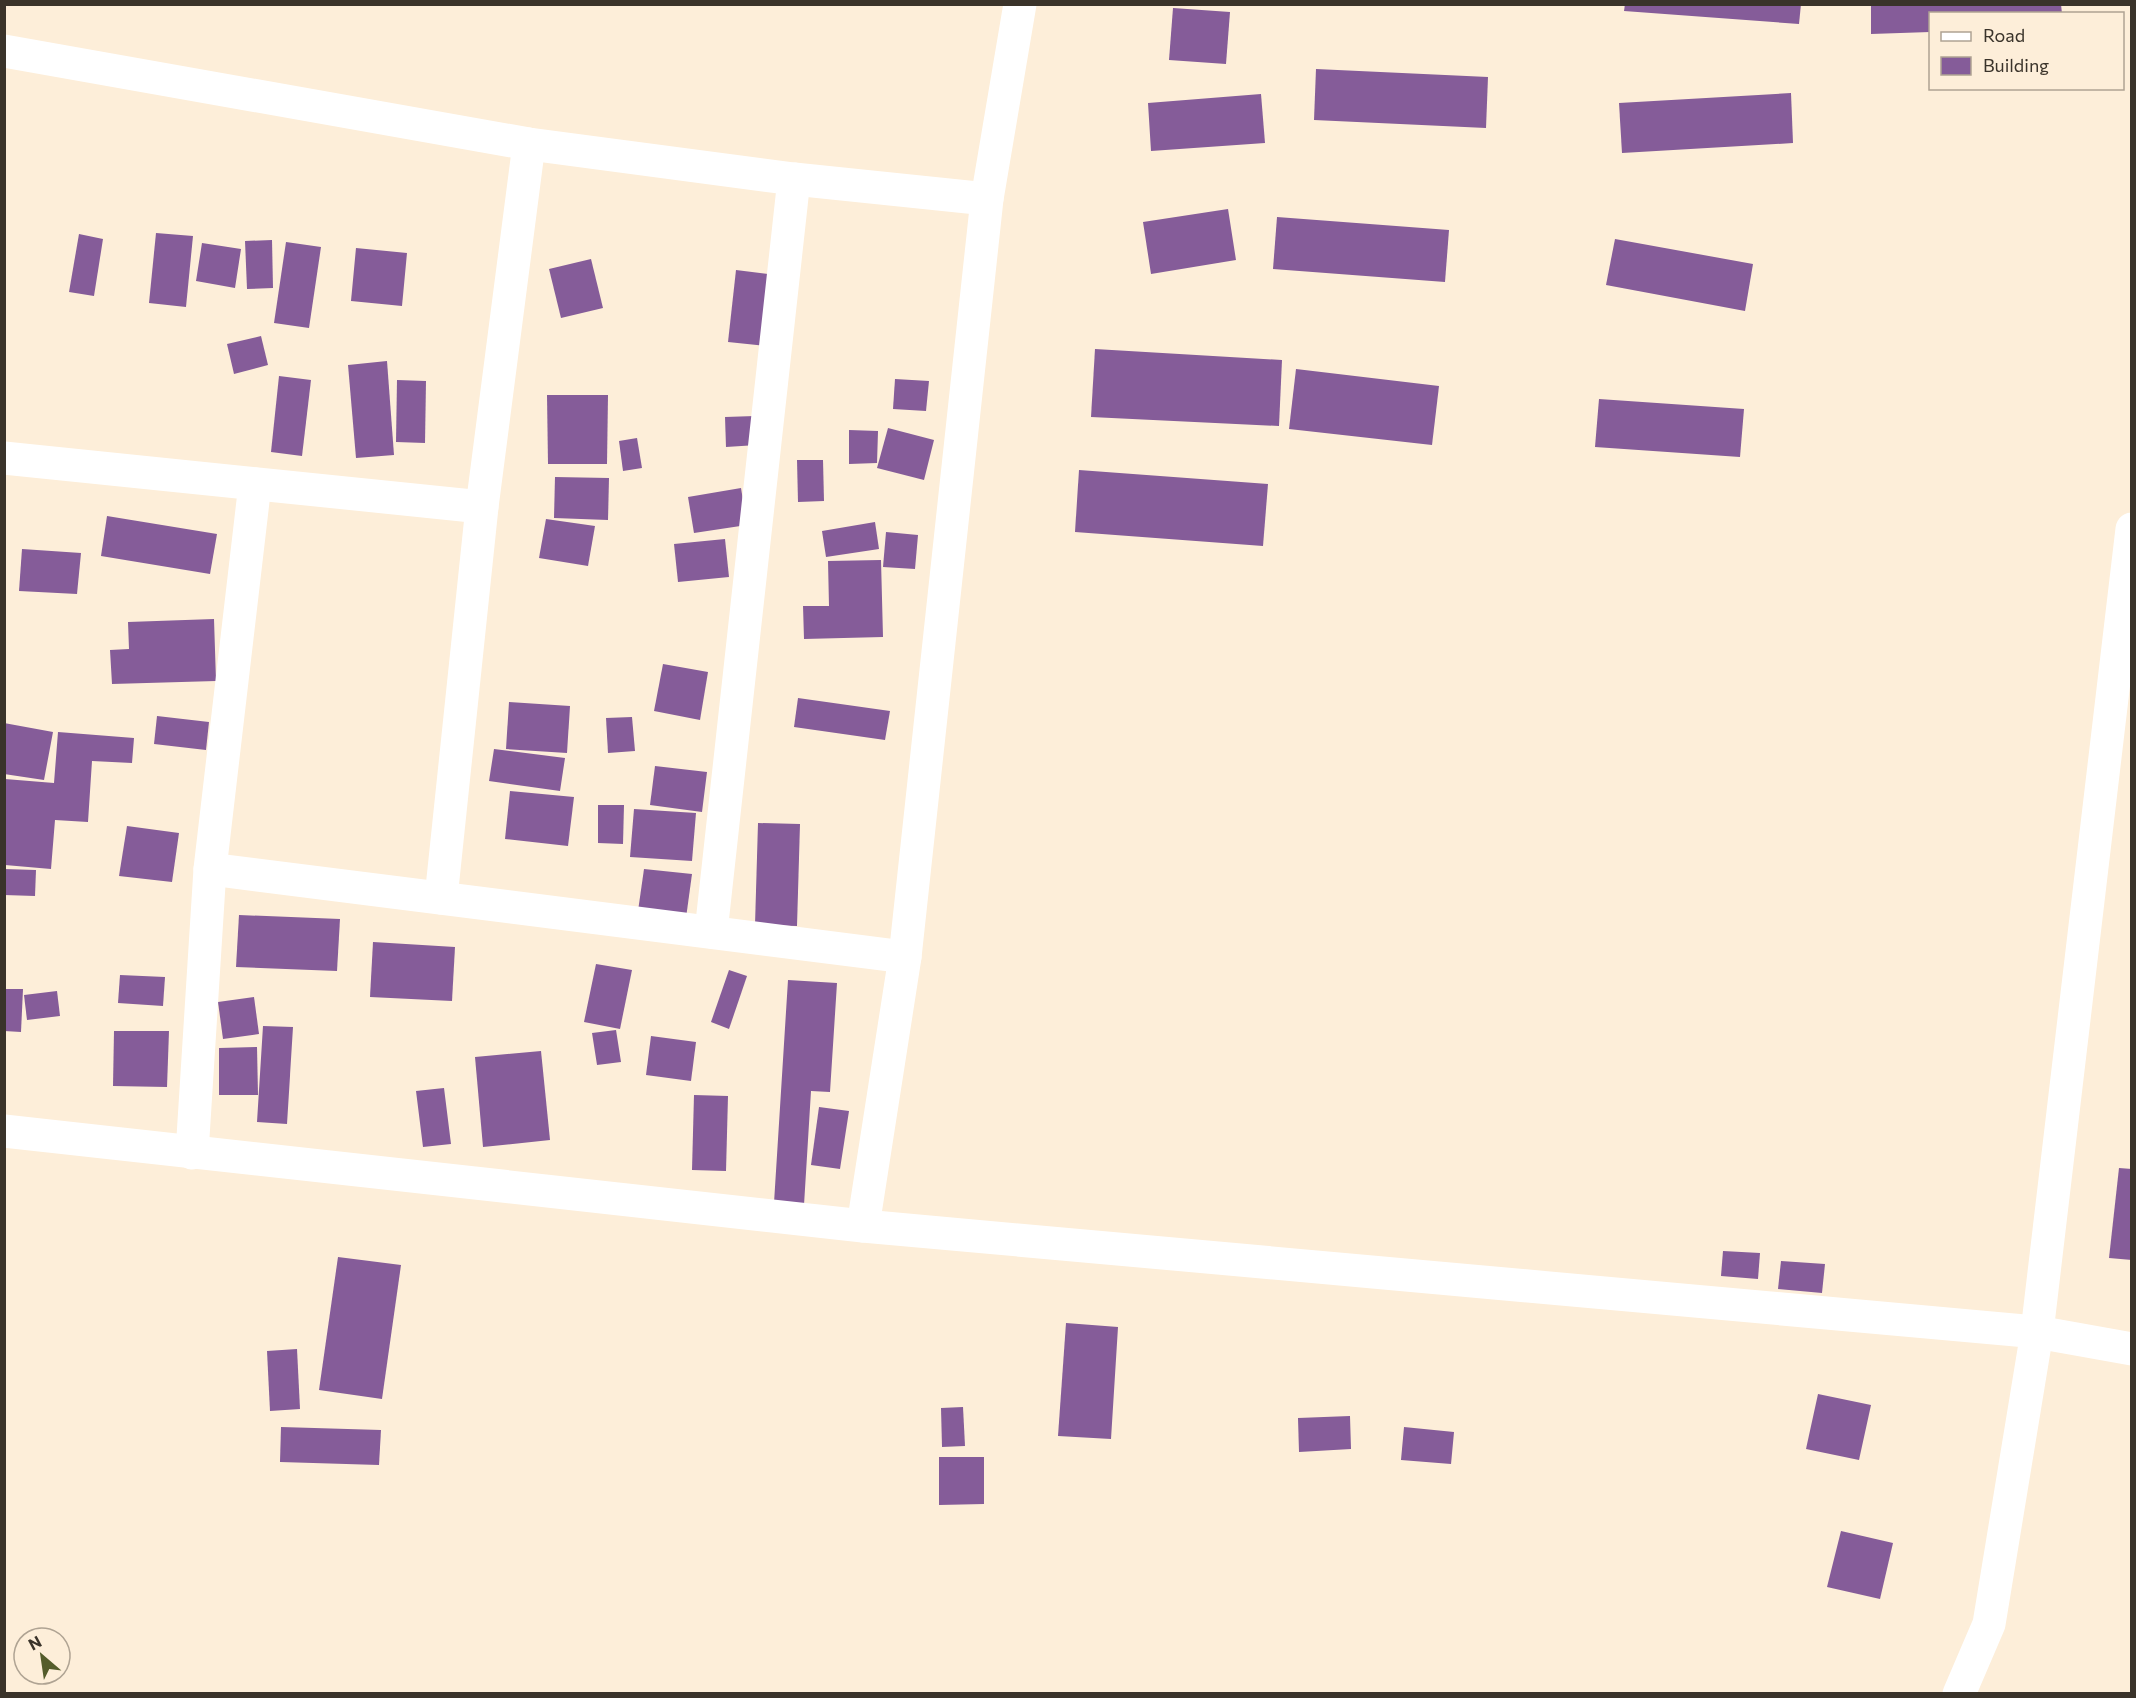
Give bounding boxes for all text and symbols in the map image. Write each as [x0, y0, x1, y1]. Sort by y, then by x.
legend [1929, 12, 2124, 90]
text: Road [1983, 24, 2025, 46]
text: Building [1983, 54, 2049, 76]
north arrow [12, 1626, 72, 1686]
text: N [25, 1631, 44, 1654]

